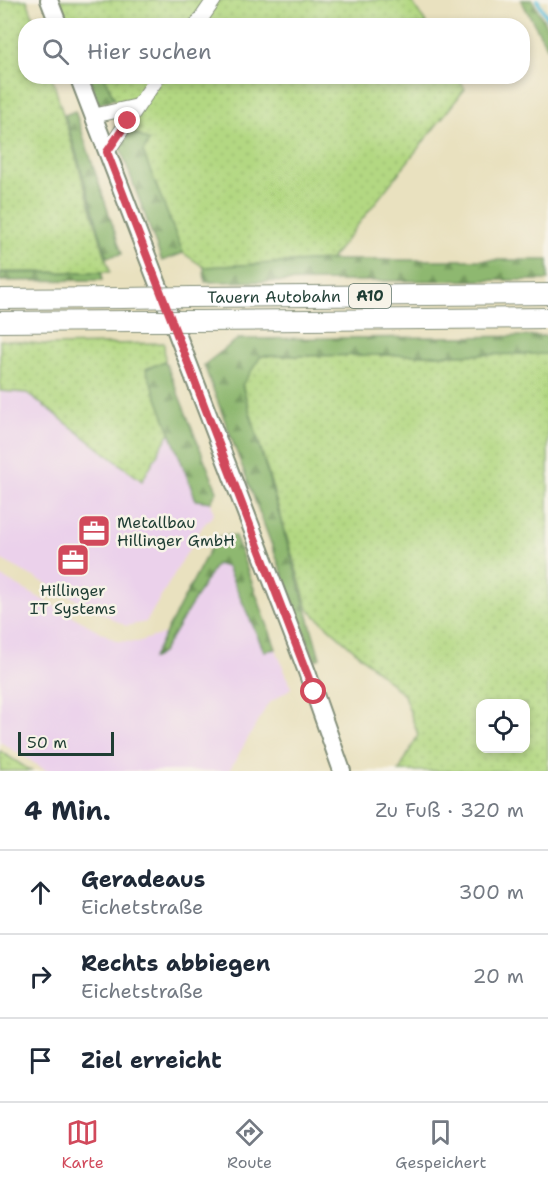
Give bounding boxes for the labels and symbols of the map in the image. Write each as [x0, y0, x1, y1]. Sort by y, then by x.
route end [114, 107, 140, 133]
road number: A10 [349, 284, 391, 308]
street label: Tauern Autobahn [207, 286, 341, 308]
place label: Metallbau Hillinger GmbH [117, 512, 235, 551]
office icon: Metallbau Hillinger GmbH [76, 513, 112, 549]
office icon: Hillinger IT Systems [55, 542, 91, 578]
place label: Hillinger IT Systems [30, 580, 116, 619]
route start [300, 678, 326, 704]
scale bar [18, 729, 114, 756]

